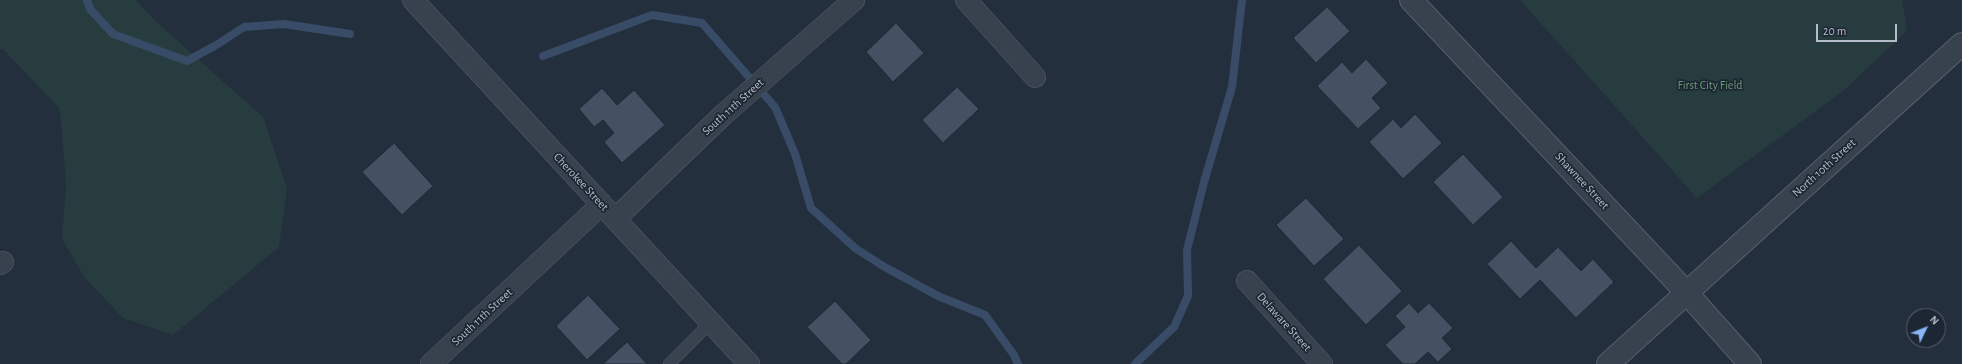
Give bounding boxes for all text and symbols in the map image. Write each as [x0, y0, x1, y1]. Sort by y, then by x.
scale bar [1818, 16, 1899, 42]
text: 20 m [1823, 25, 1846, 37]
street label: South 11th Street [699, 76, 767, 138]
park label: First City Field [1677, 78, 1743, 92]
street label: North 10th Street [1789, 136, 1859, 200]
street label: Shawnee Street [1552, 149, 1612, 213]
street label: Cherokee Street [550, 150, 612, 214]
street label: South 11th Street [449, 285, 515, 349]
street label: Delaware Street [1254, 289, 1314, 355]
north arrow [1906, 308, 1946, 348]
text: N [1928, 314, 1941, 327]

